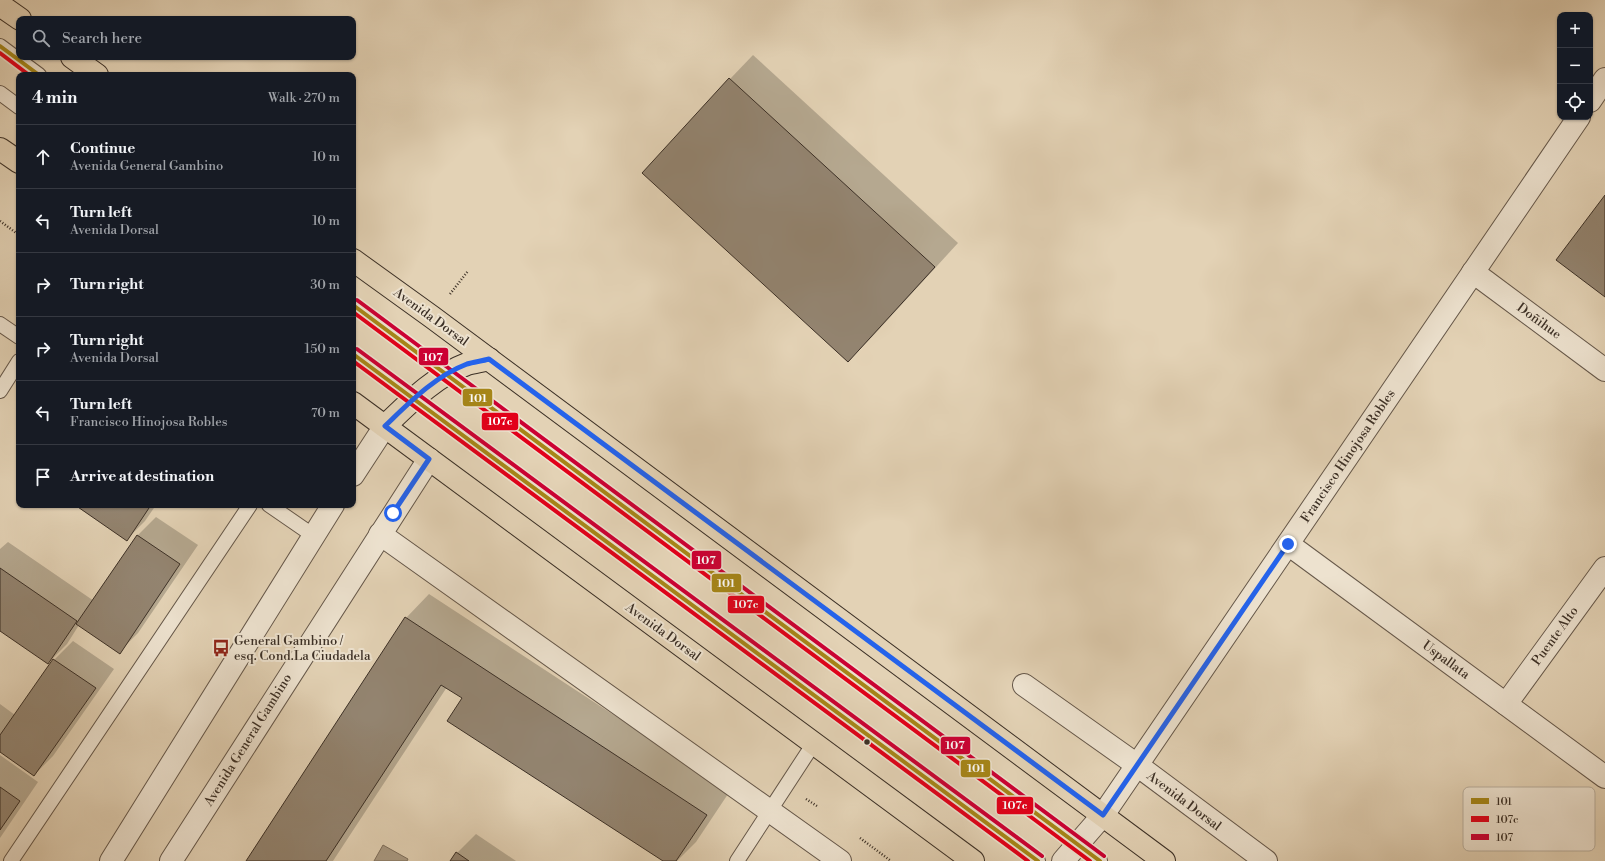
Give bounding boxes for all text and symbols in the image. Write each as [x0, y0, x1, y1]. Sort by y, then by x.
map controls [1557, 12, 1593, 120]
button: + [1557, 12, 1593, 48]
search box [16, 16, 356, 60]
icon: search [30, 27, 52, 49]
text: Search here [62, 29, 142, 48]
button: − [1557, 48, 1593, 84]
button: locate [1557, 84, 1593, 120]
text: 4 min [32, 87, 77, 109]
text: Walk · 270 m [268, 90, 340, 106]
text: Continue [70, 139, 135, 158]
icon: ahead [32, 146, 54, 168]
text: 10 m [312, 149, 340, 165]
text: Avenida General Gambino [70, 158, 223, 174]
text: Turn left [70, 203, 132, 222]
icon: left [32, 210, 54, 232]
text: 10 m [312, 213, 340, 229]
text: Avenida Dorsal [70, 222, 159, 238]
icon: right [32, 274, 54, 296]
text: Turn right [70, 275, 144, 294]
text: 30 m [310, 277, 340, 293]
street label: Avenida Dorsal [390, 284, 472, 350]
street label: Doñihue [1514, 299, 1565, 343]
text: Turn right [70, 331, 144, 350]
icon: right [32, 338, 54, 360]
text: 150 m [305, 341, 340, 357]
line badge: 107 [418, 347, 449, 366]
text: Avenida Dorsal [70, 350, 159, 366]
text: 107 [423, 351, 443, 365]
street label: Francisco Hinojosa Robles [1297, 386, 1399, 526]
line badge: 101 [462, 388, 493, 407]
text: 101 [469, 392, 488, 406]
text: Turn left [70, 395, 132, 414]
icon: left [32, 402, 54, 424]
text: 70 m [311, 405, 340, 421]
line badge: 107c [481, 412, 519, 431]
text: Francisco Hinojosa Robles [70, 414, 227, 430]
text: 107c [487, 415, 513, 429]
icon: arrive [32, 466, 54, 488]
text: Arrive at destination [70, 467, 214, 486]
route start [384, 504, 402, 522]
route end [1279, 535, 1297, 553]
line badge: 107 [691, 550, 722, 570]
text: 107 [696, 554, 716, 568]
line badge: 101 [711, 573, 742, 593]
text: 101 [717, 577, 736, 591]
line badge: 107c [727, 595, 765, 614]
text: 107c [733, 598, 759, 612]
street label: Avenida Dorsal [622, 599, 704, 665]
street label: Puente Alto [1528, 603, 1582, 669]
place label: General Gambino / esq. Cond.La Ciudadela [234, 633, 371, 664]
street label: Uspallata [1419, 637, 1473, 683]
bus stop icon: General Gambino / esq. Cond.La Ciudadela [211, 638, 231, 658]
street label: Avenida General Gambino [200, 671, 295, 810]
line badge: 107 [940, 736, 971, 755]
unlabelled marker [862, 737, 872, 747]
text: 107 [945, 739, 965, 753]
line badge: 101 [960, 759, 991, 778]
text: 101 [967, 762, 986, 776]
street label: Avenida Dorsal [1143, 767, 1224, 834]
legend [1463, 787, 1595, 851]
text: 101 [1496, 795, 1512, 809]
line badge: 107c [996, 796, 1034, 815]
text: 107c [1002, 799, 1028, 813]
text: 107c [1496, 813, 1519, 827]
text: 107 [1496, 831, 1514, 845]

